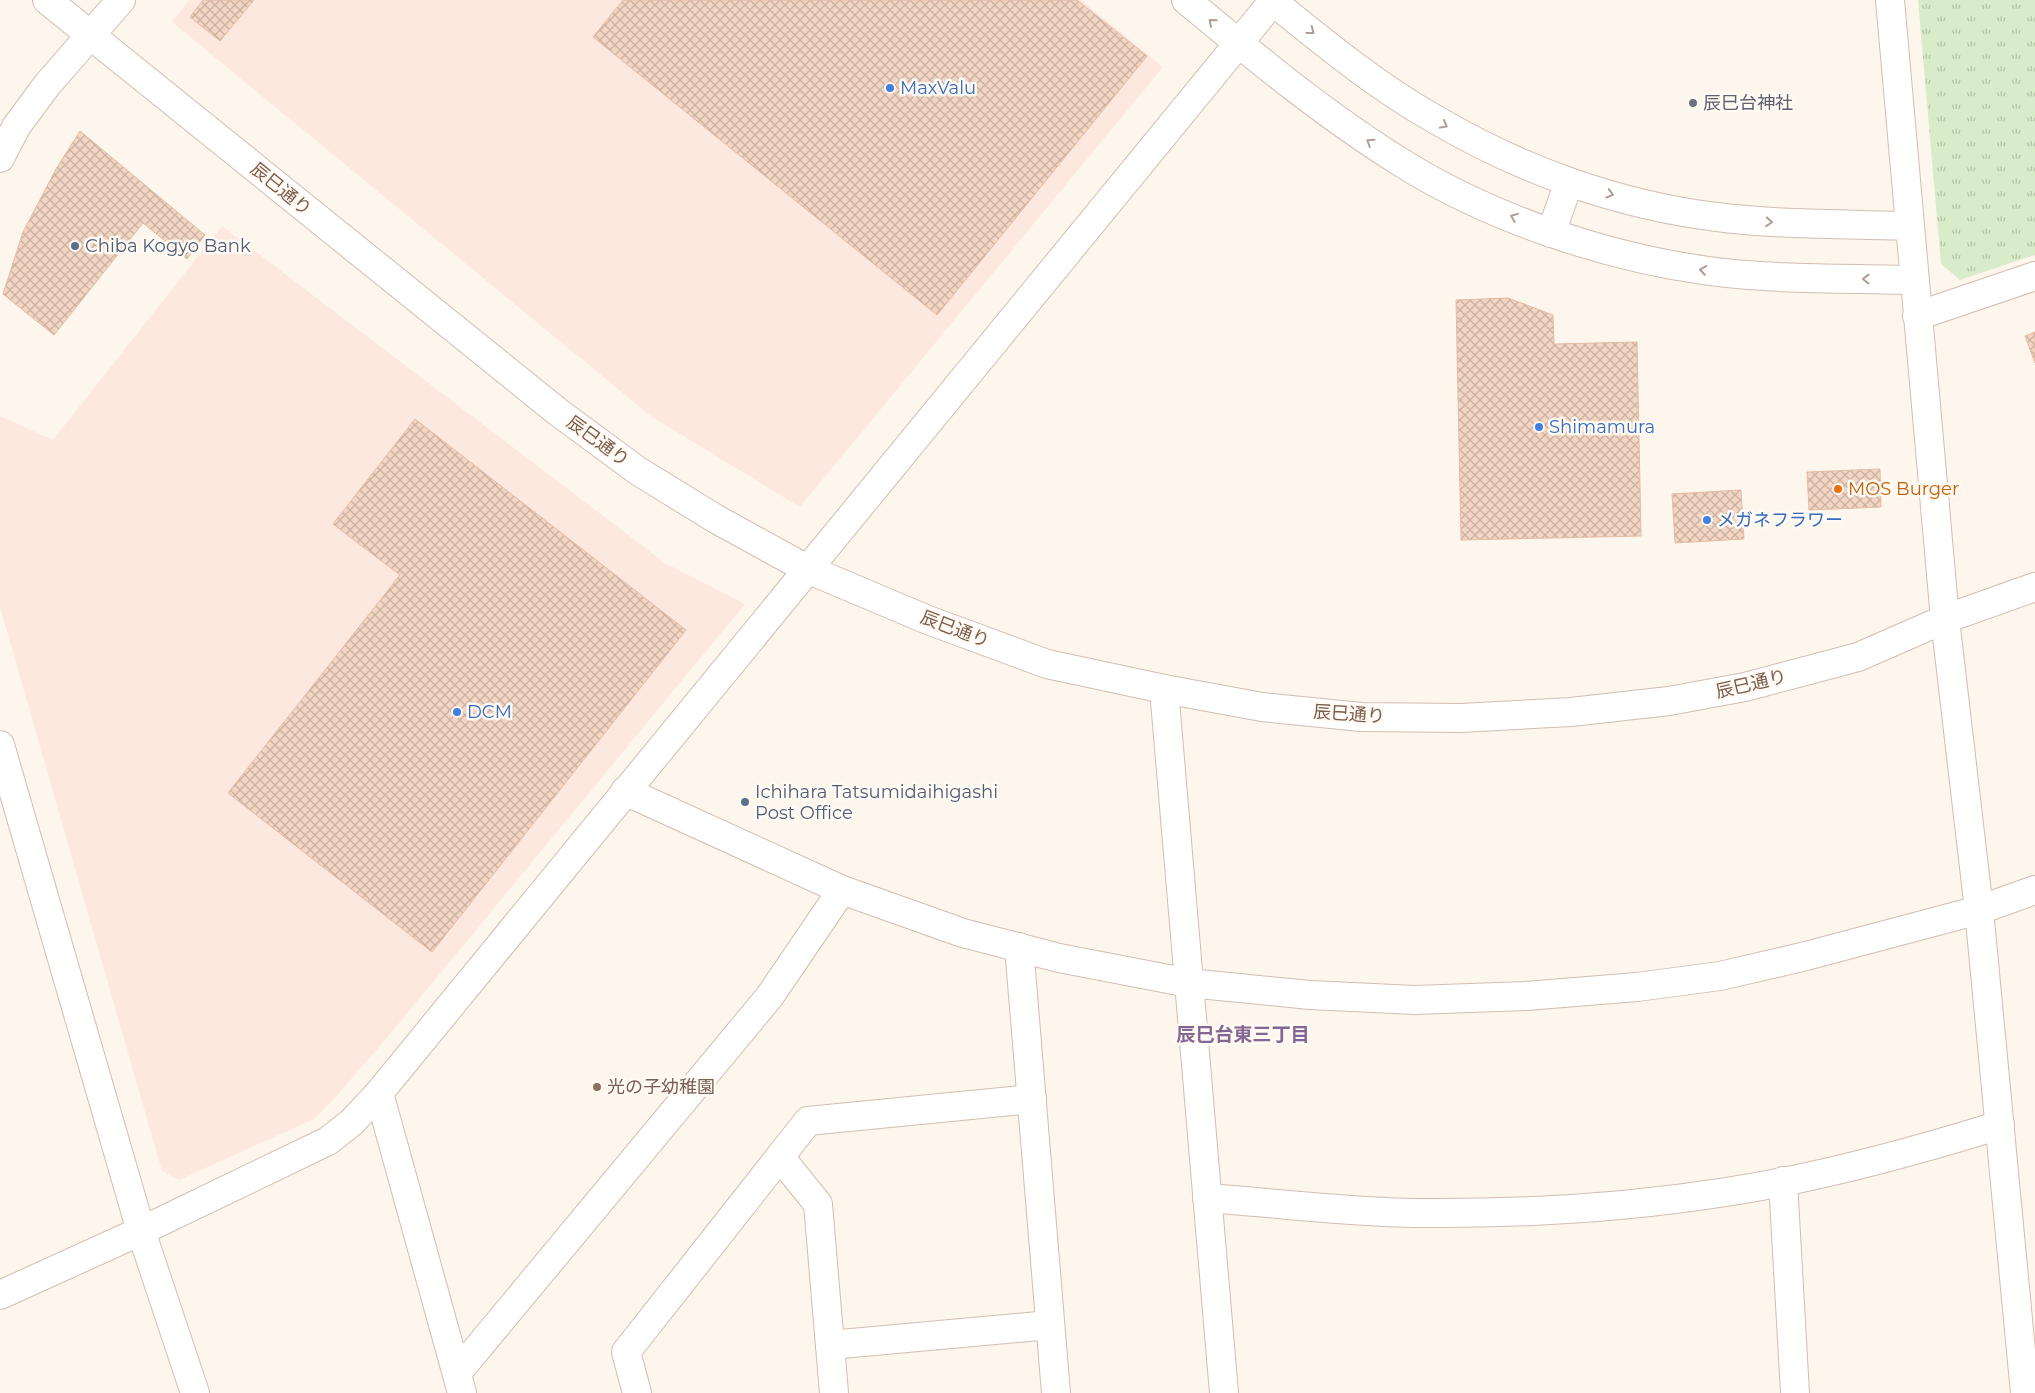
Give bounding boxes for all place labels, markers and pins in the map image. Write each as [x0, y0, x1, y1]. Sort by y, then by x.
place label: MaxValu [900, 77, 976, 99]
marker: MaxValu [884, 82, 896, 94]
place label: 辰巳台神社 [1703, 92, 1793, 114]
marker: 辰巳台神社 [1687, 97, 1699, 109]
place label: Chiba Kogyo Bank [85, 235, 251, 257]
marker: Chiba Kogyo Bank [69, 240, 81, 252]
place label: Shimamura [1549, 416, 1655, 438]
marker: Shimamura [1533, 421, 1545, 433]
place label: MOS Burger [1848, 478, 1959, 500]
marker: MOS Burger [1832, 483, 1844, 495]
place label: メガネフラワー [1717, 509, 1843, 531]
marker: メガネフラワー [1701, 514, 1713, 526]
place label: DCM [467, 701, 512, 723]
marker: DCM [451, 706, 463, 718]
place label: Ichihara Tatsumidaihigashi Post Office [755, 781, 998, 824]
marker: Ichihara Tatsumidaihigashi Post Office [739, 796, 751, 808]
place label: 光の子幼稚園 [607, 1076, 715, 1098]
marker: 光の子幼稚園 [591, 1081, 603, 1093]

